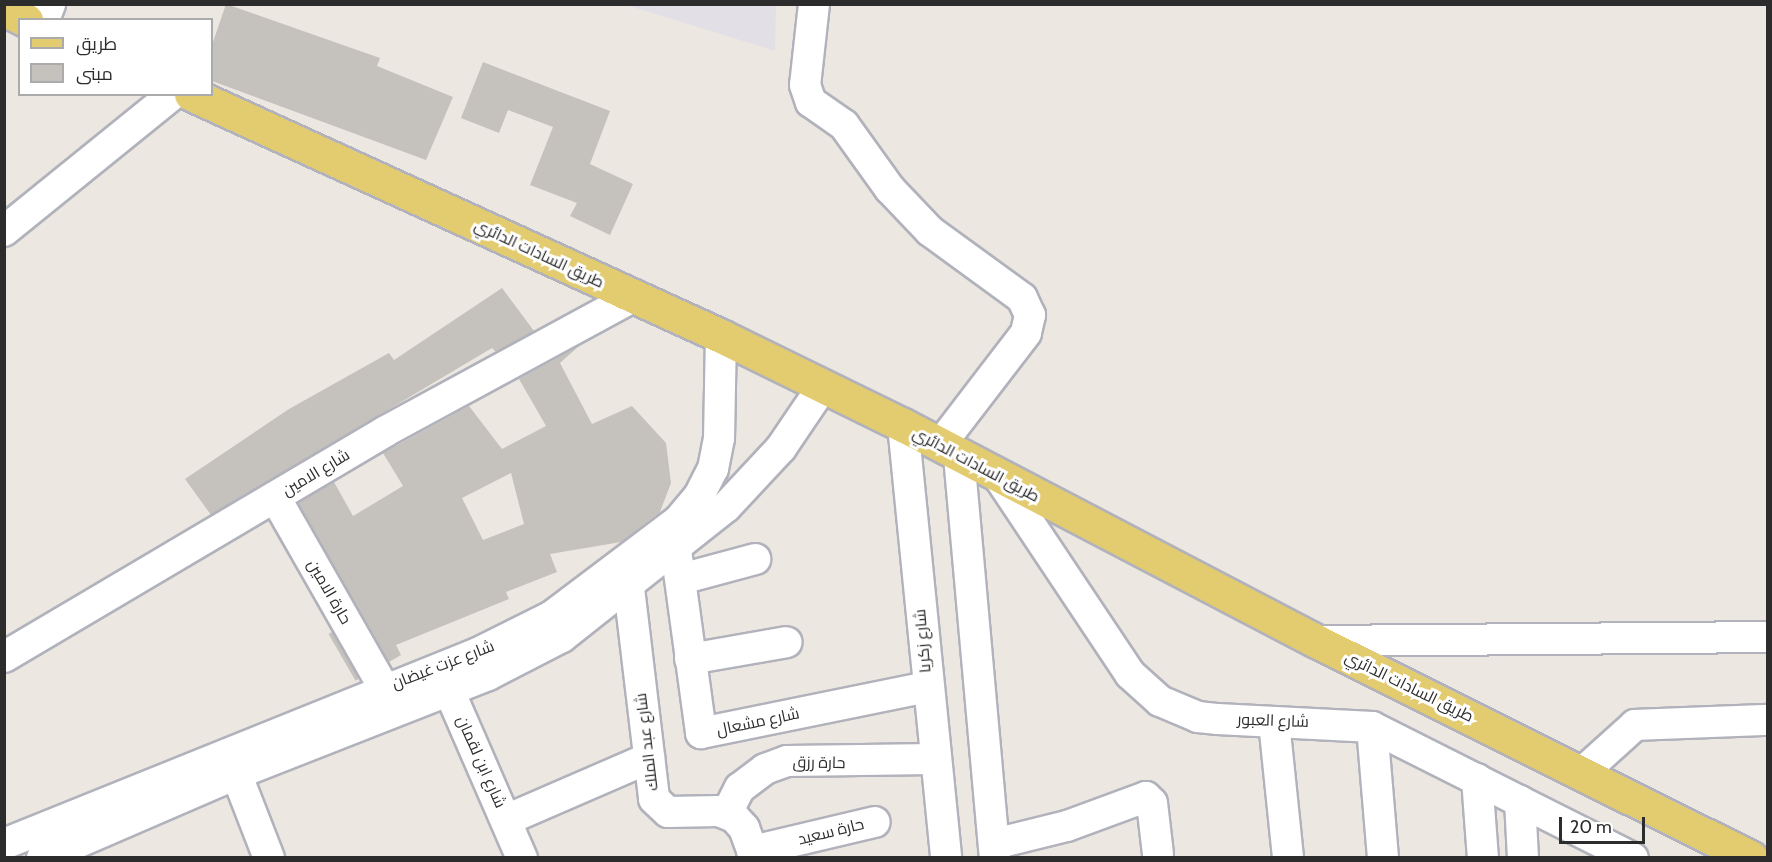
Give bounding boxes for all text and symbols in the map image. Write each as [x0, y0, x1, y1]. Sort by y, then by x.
legend [18, 18, 213, 96]
text: طريق [76, 33, 117, 55]
text: مبنى [76, 63, 113, 85]
street label: طريق السادات الدائري [471, 216, 607, 292]
street label: طريق السادات الدائري [909, 424, 1043, 506]
street label: شارع الامين [279, 445, 353, 501]
street label: حارة الامين [303, 556, 355, 628]
street label: شارع زكريا [911, 608, 935, 674]
street label: شارع عزت غيضان [389, 637, 497, 693]
street label: طريق السادات الدائري [1342, 648, 1476, 726]
street label: شارع عبد الملك [631, 692, 663, 792]
street label: شارع مشعال [715, 704, 801, 740]
street label: شارع العبور [1237, 710, 1309, 732]
street label: شارع ابن لقمان [452, 713, 510, 811]
street label: حارة رزق [792, 753, 846, 773]
scale bar [1562, 805, 1648, 843]
street label: حارة سعيد [796, 815, 866, 849]
text: 20 m [1570, 816, 1612, 838]

